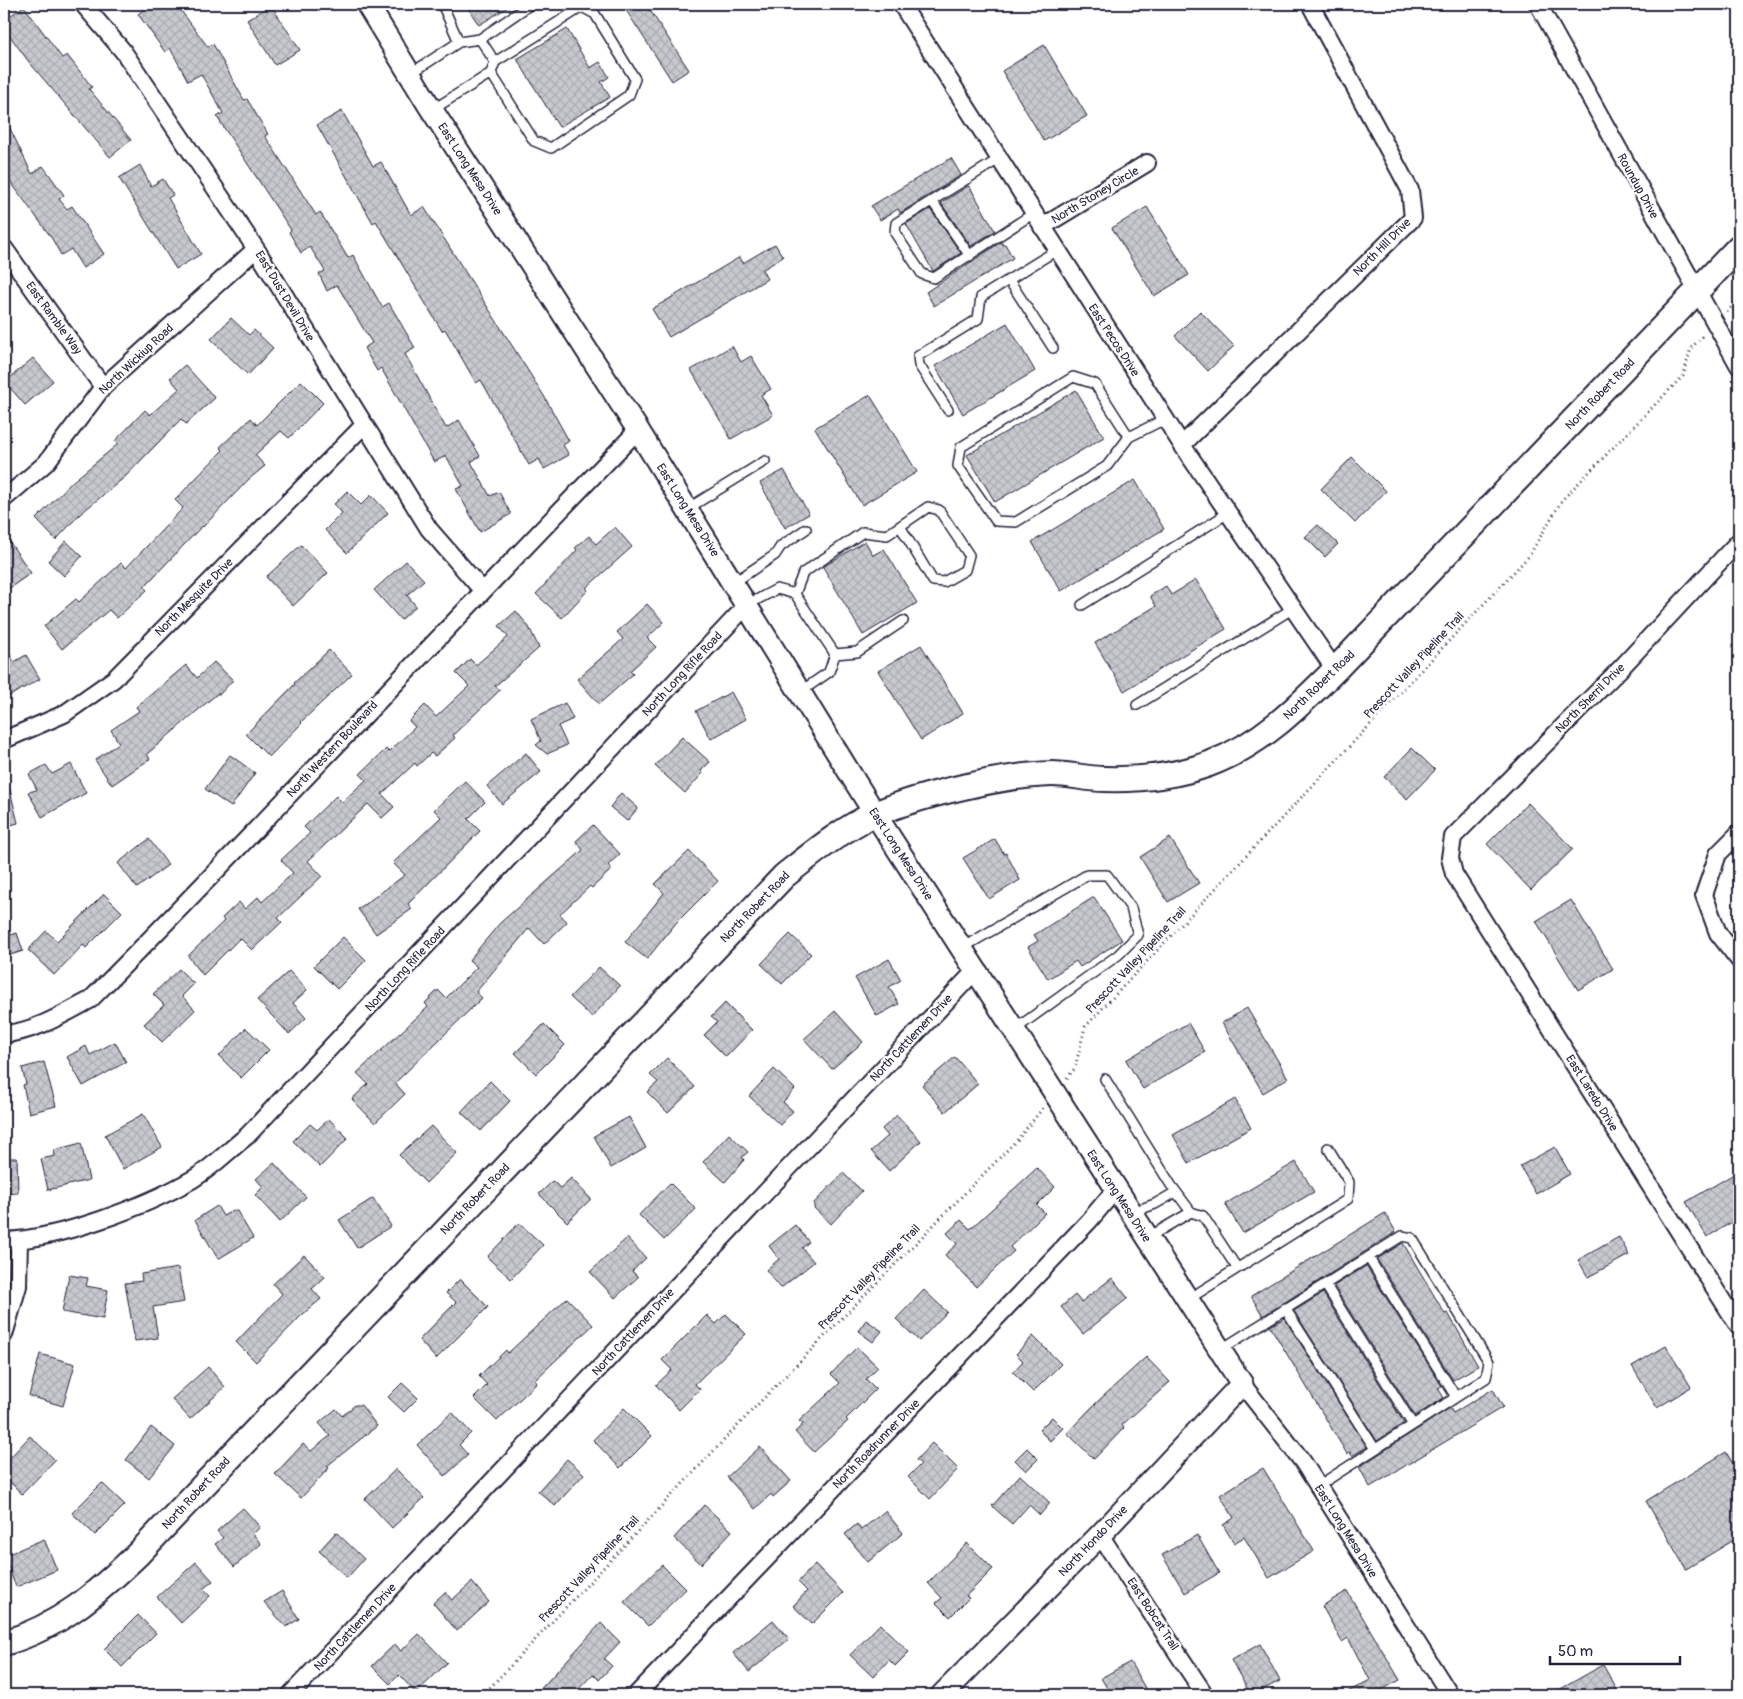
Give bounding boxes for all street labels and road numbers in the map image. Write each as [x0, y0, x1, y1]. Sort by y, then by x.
street label: East Long Mesa Drive [434, 120, 505, 218]
street label: Roundup Drive [1614, 151, 1662, 221]
street label: North Stoney Circle [1049, 163, 1142, 227]
street label: North Hill Drive [1350, 215, 1414, 279]
street label: East Dust Devil Drive [252, 248, 318, 344]
street label: East Ramble Way [22, 279, 85, 358]
street label: East Pecos Drive [1085, 301, 1143, 379]
street label: North Wickiup Road [96, 321, 177, 398]
street label: North Robert Road [1562, 355, 1638, 433]
street label: East Long Mesa Drive [653, 461, 722, 560]
street label: North Mesquite Drive [152, 555, 237, 640]
street label: Prescott Valley Pipeline Trail [1361, 609, 1468, 722]
street label: North Long Rifle Road [639, 629, 726, 720]
street label: North Robert Road [1280, 647, 1358, 723]
street label: North Sherril Drive [1552, 660, 1628, 736]
street label: North Western Boulevard [284, 698, 381, 801]
street label: East Long Mesa Drive [865, 805, 936, 903]
street label: North Robert Road [717, 868, 793, 946]
street label: Prescott Valley Pipeline Trail [1083, 904, 1190, 1017]
street label: North Long Rifle Road [362, 924, 449, 1015]
street label: North Cattlemen Drive [867, 991, 956, 1085]
street label: East Laredo Drive [1562, 1052, 1621, 1134]
street label: East Long Mesa Drive [1083, 1147, 1154, 1245]
street label: North Robert Road [437, 1160, 513, 1238]
street label: Prescott Valley Pipeline Trail [815, 1222, 924, 1333]
street label: North Cattlemen Drive [589, 1285, 678, 1379]
street label: North Roadrunner Drive [830, 1396, 923, 1492]
street label: North Robert Road [159, 1454, 234, 1533]
street label: East Long Mesa Drive [1311, 1482, 1380, 1581]
street label: North Hondo Drive [1056, 1503, 1131, 1580]
street label: Prescott Valley Pipeline Trail [536, 1513, 643, 1626]
street label: East Bobcat Trail [1124, 1575, 1182, 1654]
street label: North Cattlemen Drive [311, 1580, 400, 1674]

